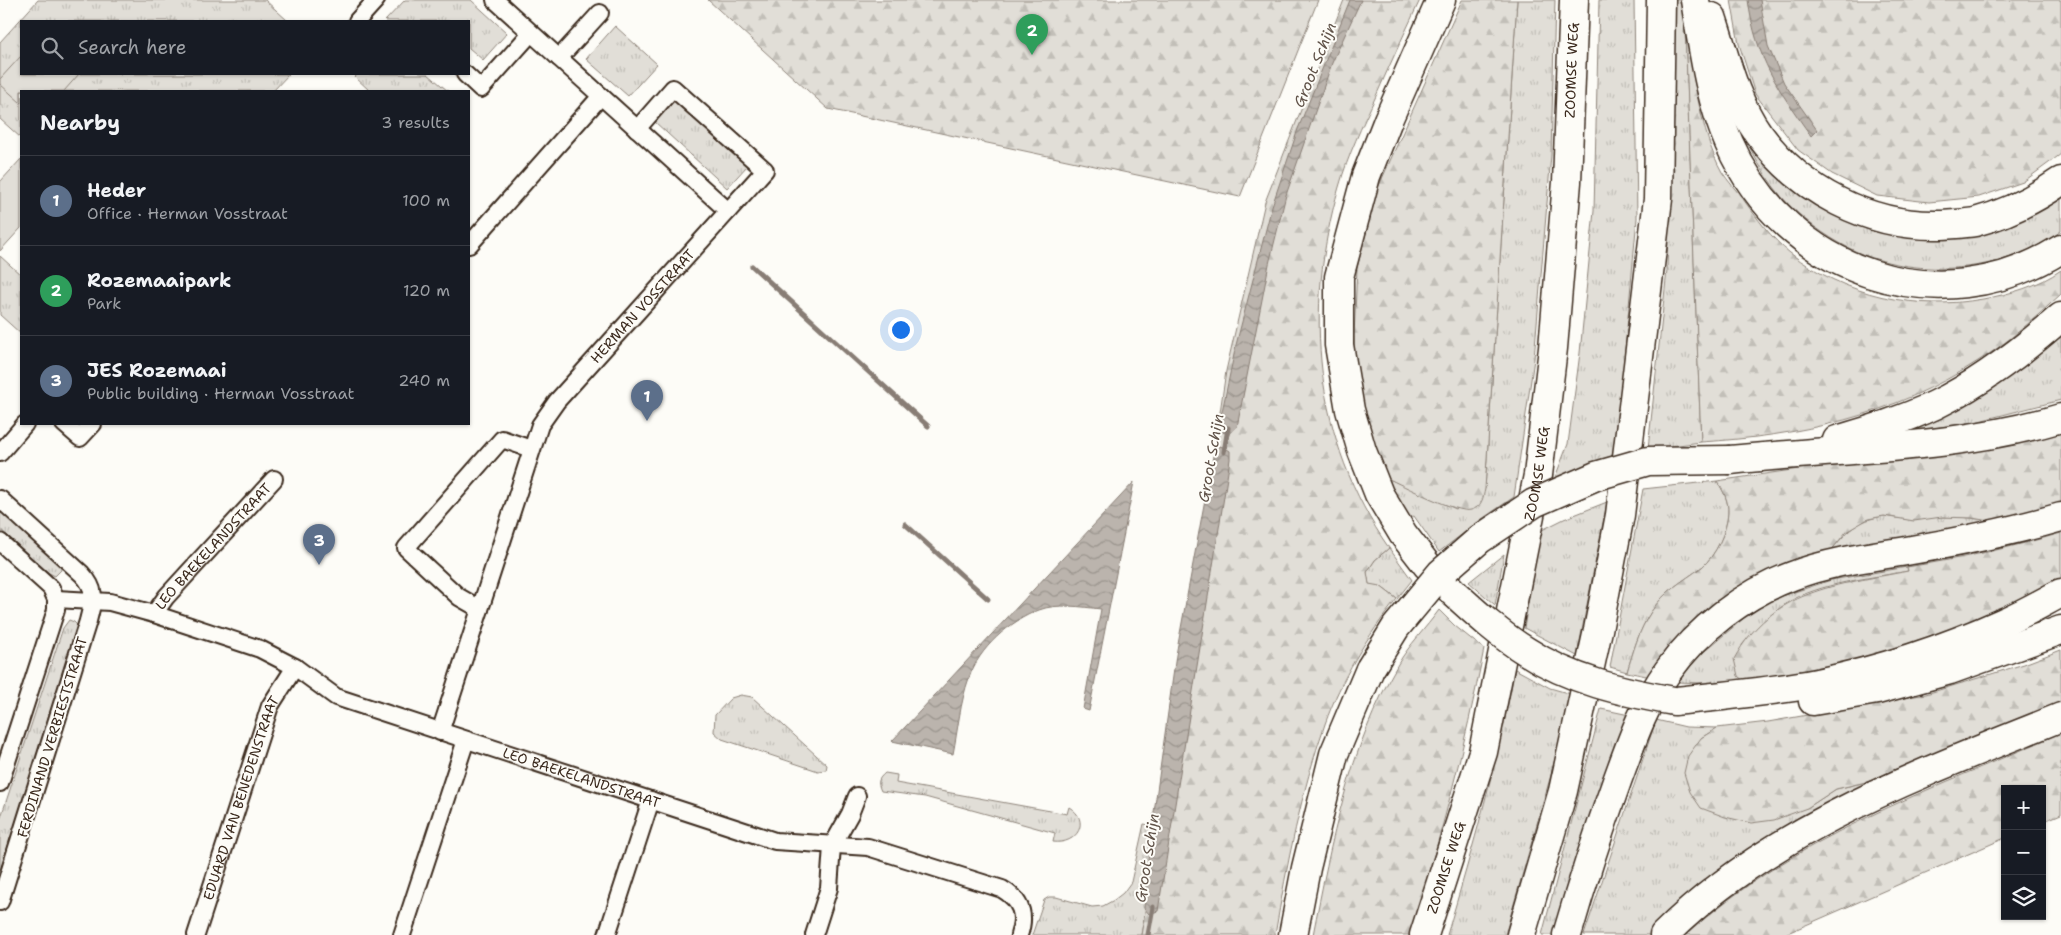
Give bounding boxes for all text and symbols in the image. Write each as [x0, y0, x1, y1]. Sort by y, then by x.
pin: 2 [1016, 14, 1048, 55]
search box [20, 20, 470, 75]
water label: Groot Schijn [1289, 20, 1341, 110]
street label: ZOOMSE WEG [1560, 22, 1582, 118]
icon: search [38, 34, 66, 62]
text: Search here [78, 35, 187, 60]
text: Nearby [40, 109, 120, 137]
text: 3 results [381, 112, 450, 133]
text: Heder [87, 178, 146, 203]
text: 1 [52, 190, 60, 211]
text: 100 m [402, 190, 450, 211]
text: Office · Herman Vosstraat [87, 203, 288, 224]
street label: HERMAN VOSSTRAAT [586, 245, 699, 367]
text: Rozemaaipark [87, 268, 231, 293]
text: 2 [50, 280, 62, 301]
text: 120 m [403, 280, 450, 301]
text: Park [87, 293, 121, 314]
your location [888, 317, 914, 343]
text: JES Rozemaai [87, 358, 227, 383]
text: 3 [50, 370, 62, 391]
text: 240 m [398, 370, 450, 391]
pin: 1 [631, 380, 663, 421]
text: Public building · Herman Vosstraat [87, 383, 354, 404]
water label: Groot Schijn [1193, 412, 1229, 504]
street label: ZOOMSE WEG [1520, 425, 1553, 522]
street label: LEO BAEKELANDSTRAAT [151, 479, 275, 613]
pin: 3 [303, 524, 335, 565]
street label: FERDINAND VERBIESTSTRAAT [13, 634, 91, 840]
street label: EDUARD VAN BENEDENSTRAAT [199, 692, 283, 903]
street label: LEO BAEKELANDSTRAAT [501, 743, 663, 812]
map controls [2001, 785, 2046, 920]
button: + [2001, 785, 2046, 830]
water label: Groot Schijn [1130, 812, 1164, 904]
street label: ZOOMSE WEG [1423, 819, 1469, 916]
button: − [2001, 830, 2046, 875]
button: layers [2001, 875, 2046, 920]

